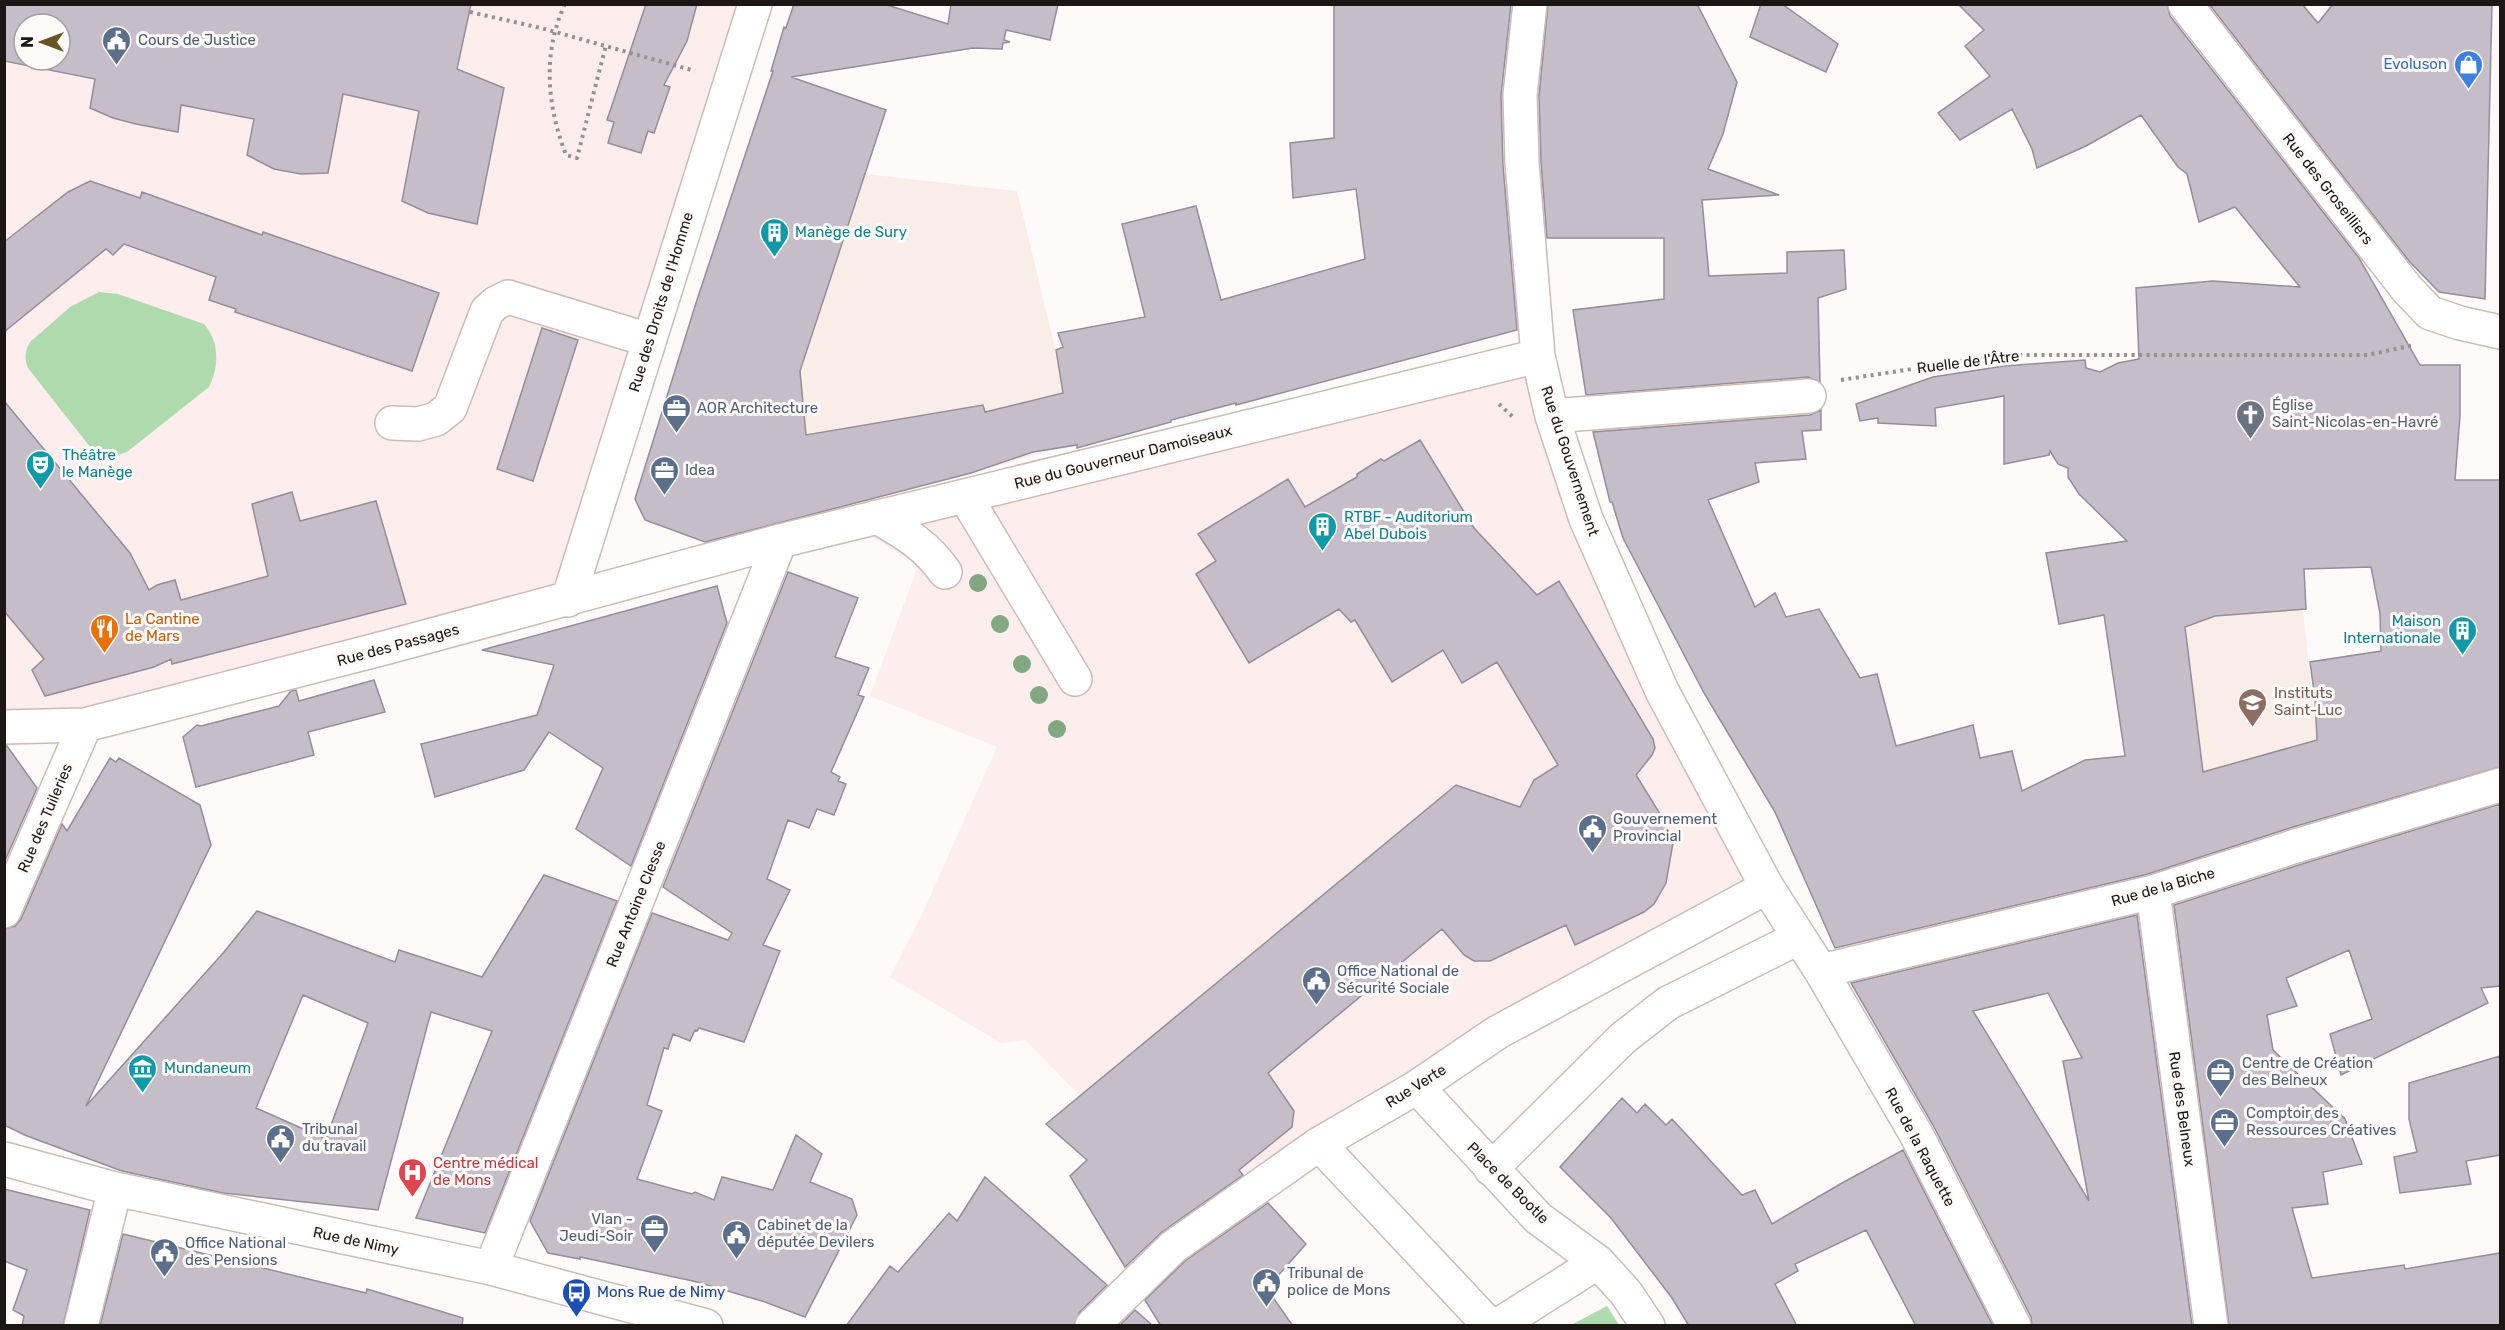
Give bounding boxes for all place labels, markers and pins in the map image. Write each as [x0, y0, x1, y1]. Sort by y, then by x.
public building icon: Cours de Justice [101, 24, 133, 66]
place label: Cours de Justice [138, 31, 256, 49]
shop icon: Evoluson [2452, 48, 2484, 90]
place label: Evoluson [2383, 55, 2447, 73]
building icon: Manège de Sury [758, 216, 790, 258]
place label: Manège de Sury [795, 223, 907, 241]
office icon: AOR Architecture [660, 392, 692, 434]
place label: Église Saint-Nicolas-en-Havré [2272, 396, 2438, 431]
church icon: Église Saint-Nicolas-en-Havré [2235, 398, 2267, 440]
place label: AOR Architecture [697, 399, 818, 417]
place label: Théâtre le Manège [62, 446, 133, 481]
theatre icon: Théâtre le Manège [25, 448, 57, 490]
office icon: Idea [648, 454, 680, 496]
place label: Idea [685, 461, 715, 479]
place label: RTBF - Auditorium Abel Dubois [1344, 508, 1473, 543]
building icon: RTBF - Auditorium Abel Dubois [1307, 510, 1339, 552]
place label: La Cantine de Mars [125, 610, 200, 645]
restaurant icon: La Cantine de Mars [88, 612, 120, 654]
place label: Maison Internationale [2343, 612, 2441, 647]
building icon: Maison Internationale [2446, 614, 2478, 656]
place label: Instituts Saint-Luc [2274, 684, 2343, 719]
school or university icon: Instituts Saint-Luc [2237, 686, 2269, 728]
place label: Gouvernement Provincial [1613, 810, 1717, 845]
public building icon: Gouvernement Provincial [1576, 812, 1608, 854]
place label: Office National de Sécurité Sociale [1337, 962, 1459, 997]
public building icon: Office National de Sécurité Sociale [1300, 964, 1332, 1006]
museum icon: Mundaneum [127, 1052, 159, 1094]
place label: Centre de Création des Belneux [2242, 1054, 2373, 1089]
office icon: Centre de Création des Belneux [2205, 1056, 2237, 1098]
place label: Mundaneum [164, 1059, 251, 1077]
place label: Comptoir des Ressources Créatives [2246, 1104, 2397, 1139]
office icon: Comptoir des Ressources Créatives [2209, 1106, 2241, 1148]
place label: Tribunal du travail [302, 1120, 366, 1155]
public building icon: Tribunal du travail [265, 1122, 297, 1164]
place label: Centre médical de Mons [433, 1154, 538, 1189]
hospital icon: Centre médical de Mons [396, 1156, 428, 1198]
place label: Vlan - Jeudi-Soir [559, 1210, 633, 1245]
office icon: Vlan - Jeudi-Soir [638, 1212, 670, 1254]
place label: Cabinet de la députée Devilers [757, 1216, 875, 1251]
public building icon: Cabinet de la députée Devilers [720, 1218, 752, 1260]
place label: Office National des Pensions [185, 1234, 286, 1269]
public building icon: Office National des Pensions [148, 1236, 180, 1278]
place label: Tribunal de police de Mons [1287, 1264, 1391, 1299]
public building icon: Tribunal de police de Mons [1250, 1266, 1282, 1308]
bus stop icon: Mons Rue de Nimy [560, 1276, 592, 1318]
place label: Mons Rue de Nimy [597, 1283, 725, 1301]

